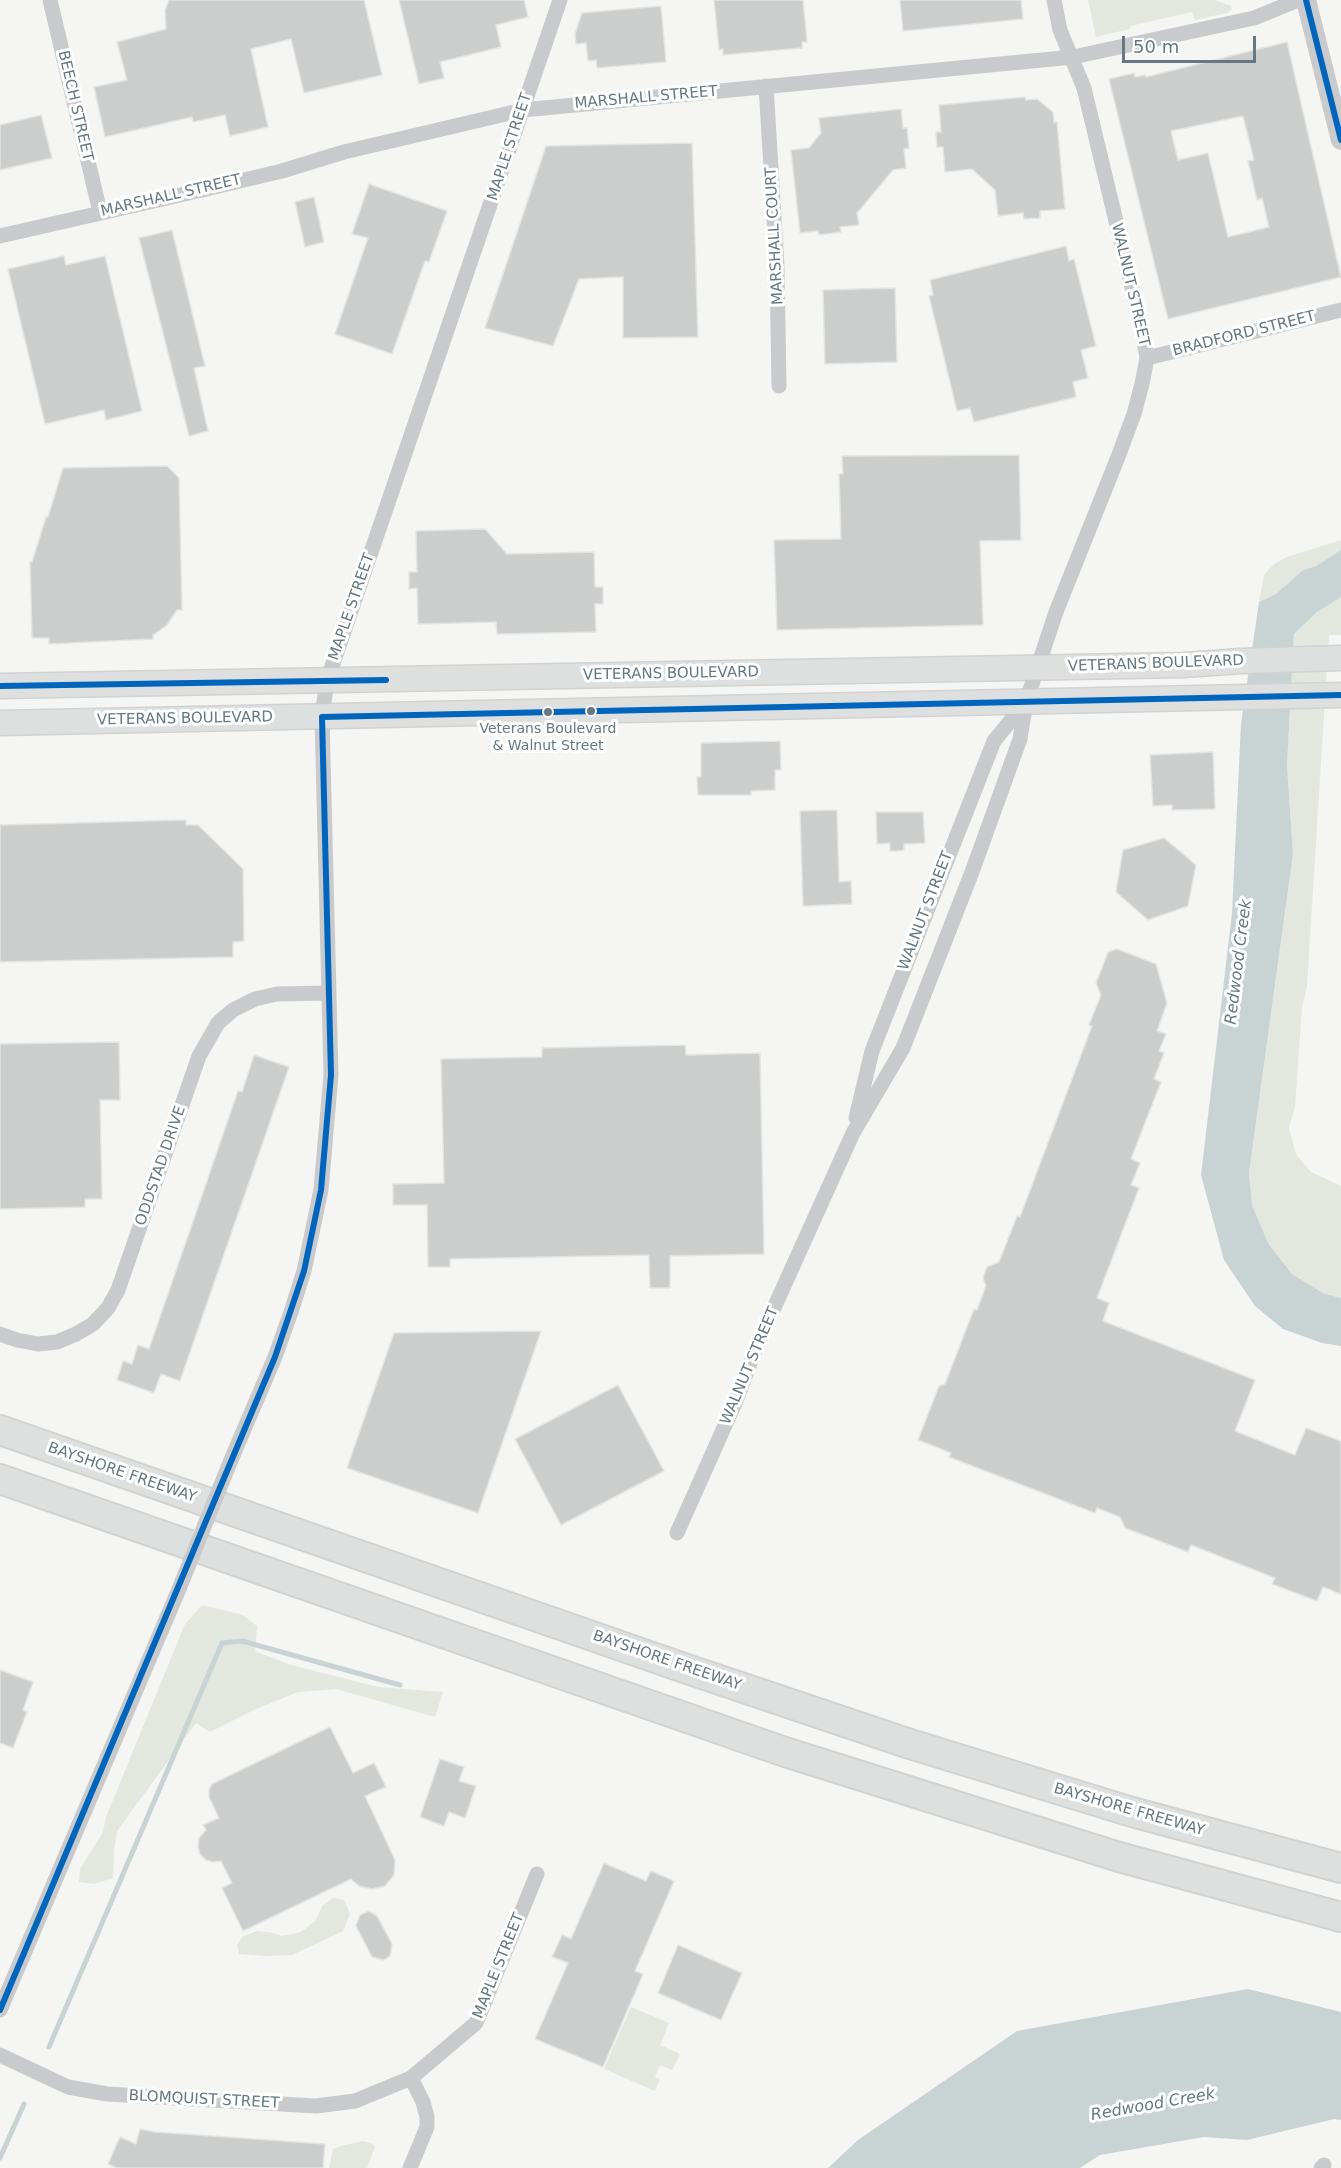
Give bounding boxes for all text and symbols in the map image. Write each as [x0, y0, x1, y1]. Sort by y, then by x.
scale bar [1125, 24, 1258, 62]
text: 50 m [1133, 36, 1179, 57]
street label: BEECH STREET [54, 49, 96, 163]
street label: MARSHALL STREET [574, 83, 718, 113]
street label: MAPLE STREET [484, 91, 536, 203]
street label: MARSHALL COURT [762, 167, 788, 305]
street label: MARSHALL STREET [99, 171, 243, 221]
street label: WALNUT STREET [1107, 222, 1153, 348]
street label: BRADFORD STREET [1171, 308, 1317, 360]
street label: MAPLE STREET [325, 551, 379, 663]
street label: VETERANS BOULEVARD [1068, 652, 1244, 676]
street label: VETERANS BOULEVARD [583, 663, 759, 685]
unlabelled marker [585, 705, 597, 717]
marker: Veterans Boulevard & Walnut Street [542, 706, 554, 718]
street label: VETERANS BOULEVARD [97, 708, 273, 730]
place label: Veterans Boulevard & Walnut Street [480, 721, 616, 754]
street label: WALNUT STREET [895, 849, 957, 973]
water label: Redwood Creek [1222, 898, 1256, 1026]
street label: ODDSTAD DRIVE [132, 1104, 190, 1228]
street label: WALNUT STREET [717, 1304, 783, 1428]
street label: BAYSHORE FREEWAY [45, 1439, 199, 1507]
street label: BAYSHORE FREEWAY [590, 1627, 744, 1695]
street label: BAYSHORE FREEWAY [1051, 1780, 1207, 1840]
street label: MAPLE STREET [470, 1911, 528, 2021]
water label: Redwood Creek [1089, 2085, 1217, 2125]
street label: BLOMQUIST STREET [128, 2087, 280, 2113]

